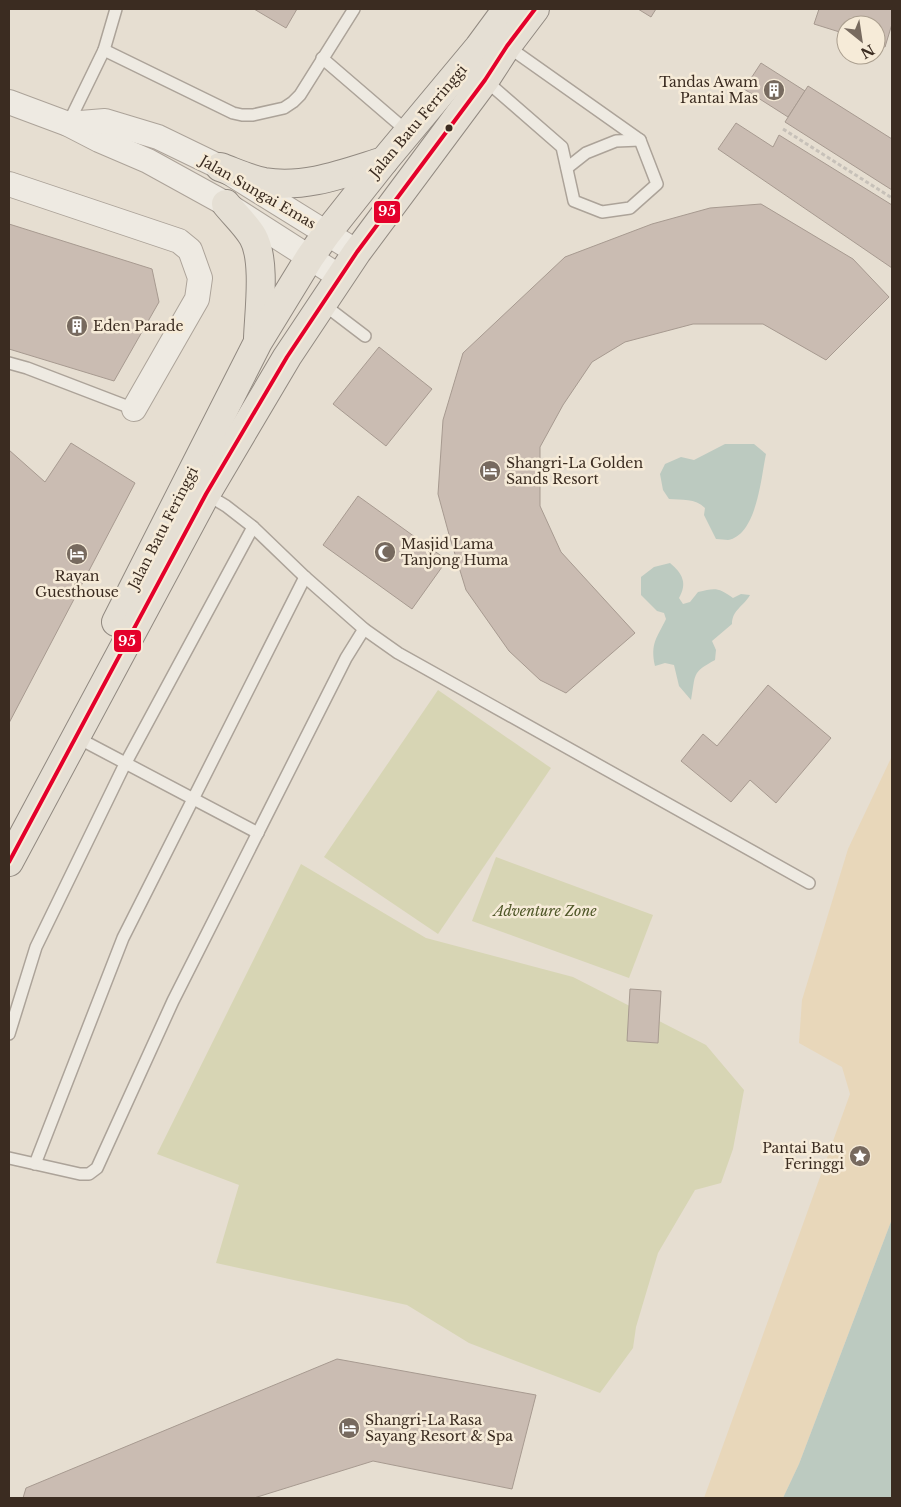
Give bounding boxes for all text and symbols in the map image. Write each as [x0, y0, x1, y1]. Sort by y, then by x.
north arrow [836, 15, 886, 65]
text: N [857, 40, 878, 62]
street label: Jalan Batu Ferringgi [364, 61, 471, 183]
place label: Tandas Awam Pantai Mas [659, 73, 758, 107]
building icon: Tandas Awam Pantai Mas [762, 78, 786, 102]
unlabelled marker [444, 123, 454, 133]
street label: Jalan Sungai Emas [195, 150, 319, 233]
line badge: 95 [373, 200, 401, 224]
text: 95 [378, 202, 396, 220]
building icon: Eden Parade [65, 314, 89, 338]
place label: Eden Parade [93, 317, 183, 335]
place label: Shangri-La Golden Sands Resort [506, 454, 643, 488]
hotel icon: Shangri-La Golden Sands Resort [478, 459, 502, 483]
street label: Jalan Batu Feringgi [123, 463, 202, 594]
place label: Masjid Lama Tanjong Huma [401, 535, 509, 569]
mosque icon: Masjid Lama Tanjong Huma [373, 540, 397, 564]
hotel icon: Rayan Guesthouse [65, 542, 89, 566]
place label: Rayan Guesthouse [35, 567, 119, 601]
line badge: 95 [113, 629, 142, 653]
text: 95 [118, 632, 136, 650]
park label: Adventure Zone [491, 902, 597, 920]
place label: Pantai Batu Feringgi [762, 1139, 845, 1173]
place icon: Pantai Batu Feringgi [848, 1144, 872, 1168]
place label: Shangri-La Rasa Sayang Resort & Spa [365, 1411, 513, 1445]
hotel icon: Shangri-La Rasa Sayang Resort & Spa [337, 1416, 361, 1440]

